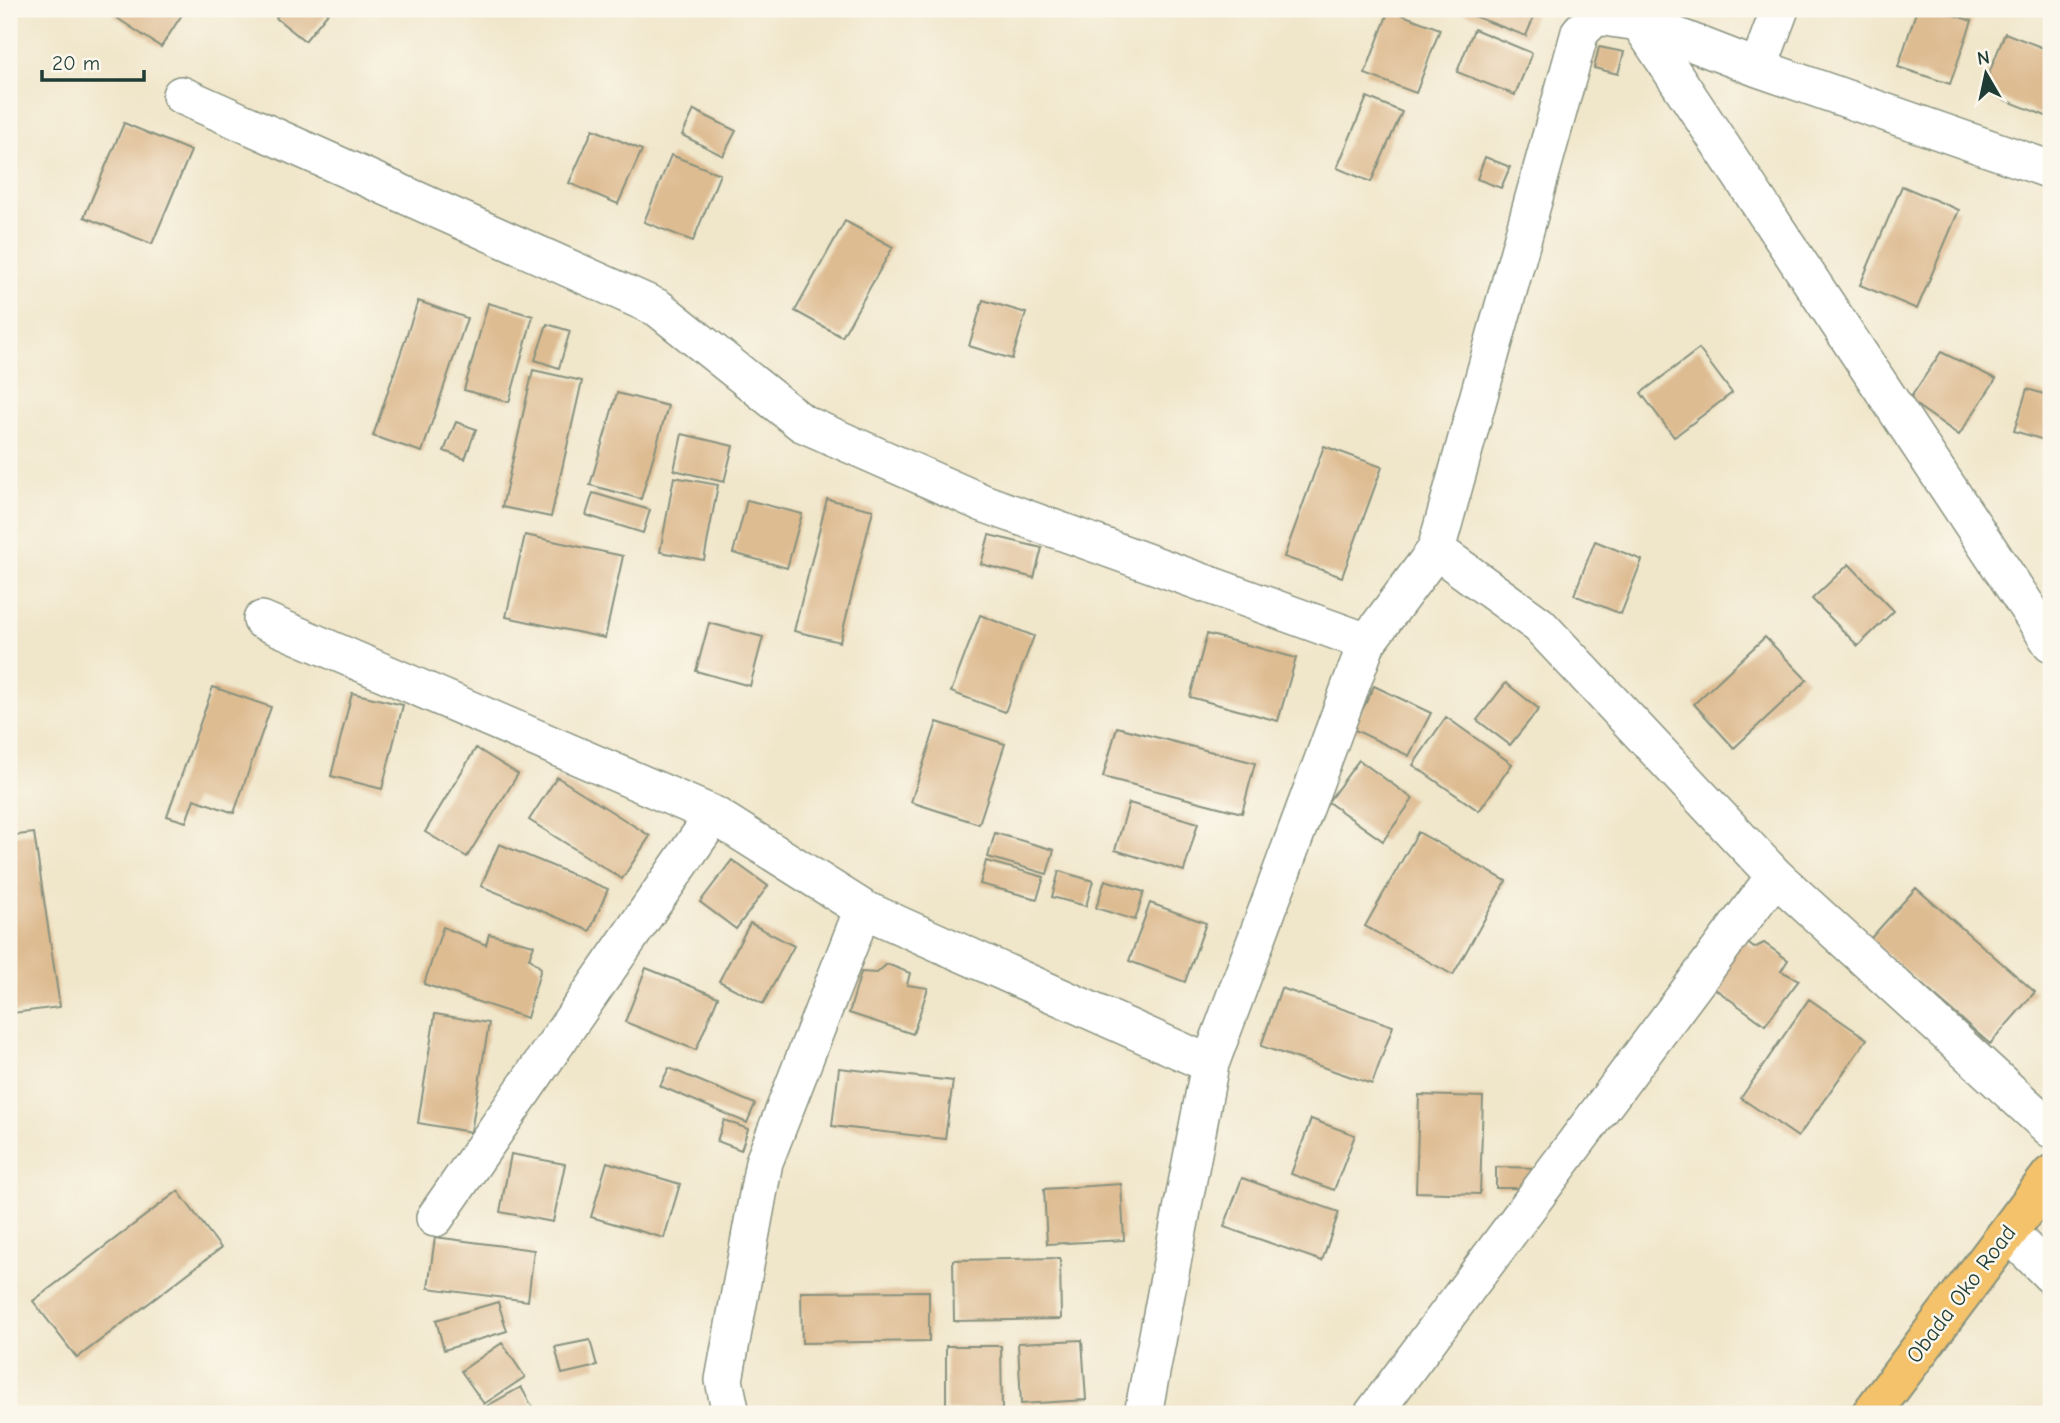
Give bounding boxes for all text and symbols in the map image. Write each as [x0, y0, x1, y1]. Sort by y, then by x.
scale bar [42, 38, 144, 82]
north arrow [1952, 38, 2022, 108]
text: N [1976, 46, 1991, 70]
text: 20 m [52, 51, 100, 75]
street label: Obada Oko Road [1900, 1220, 2022, 1368]

